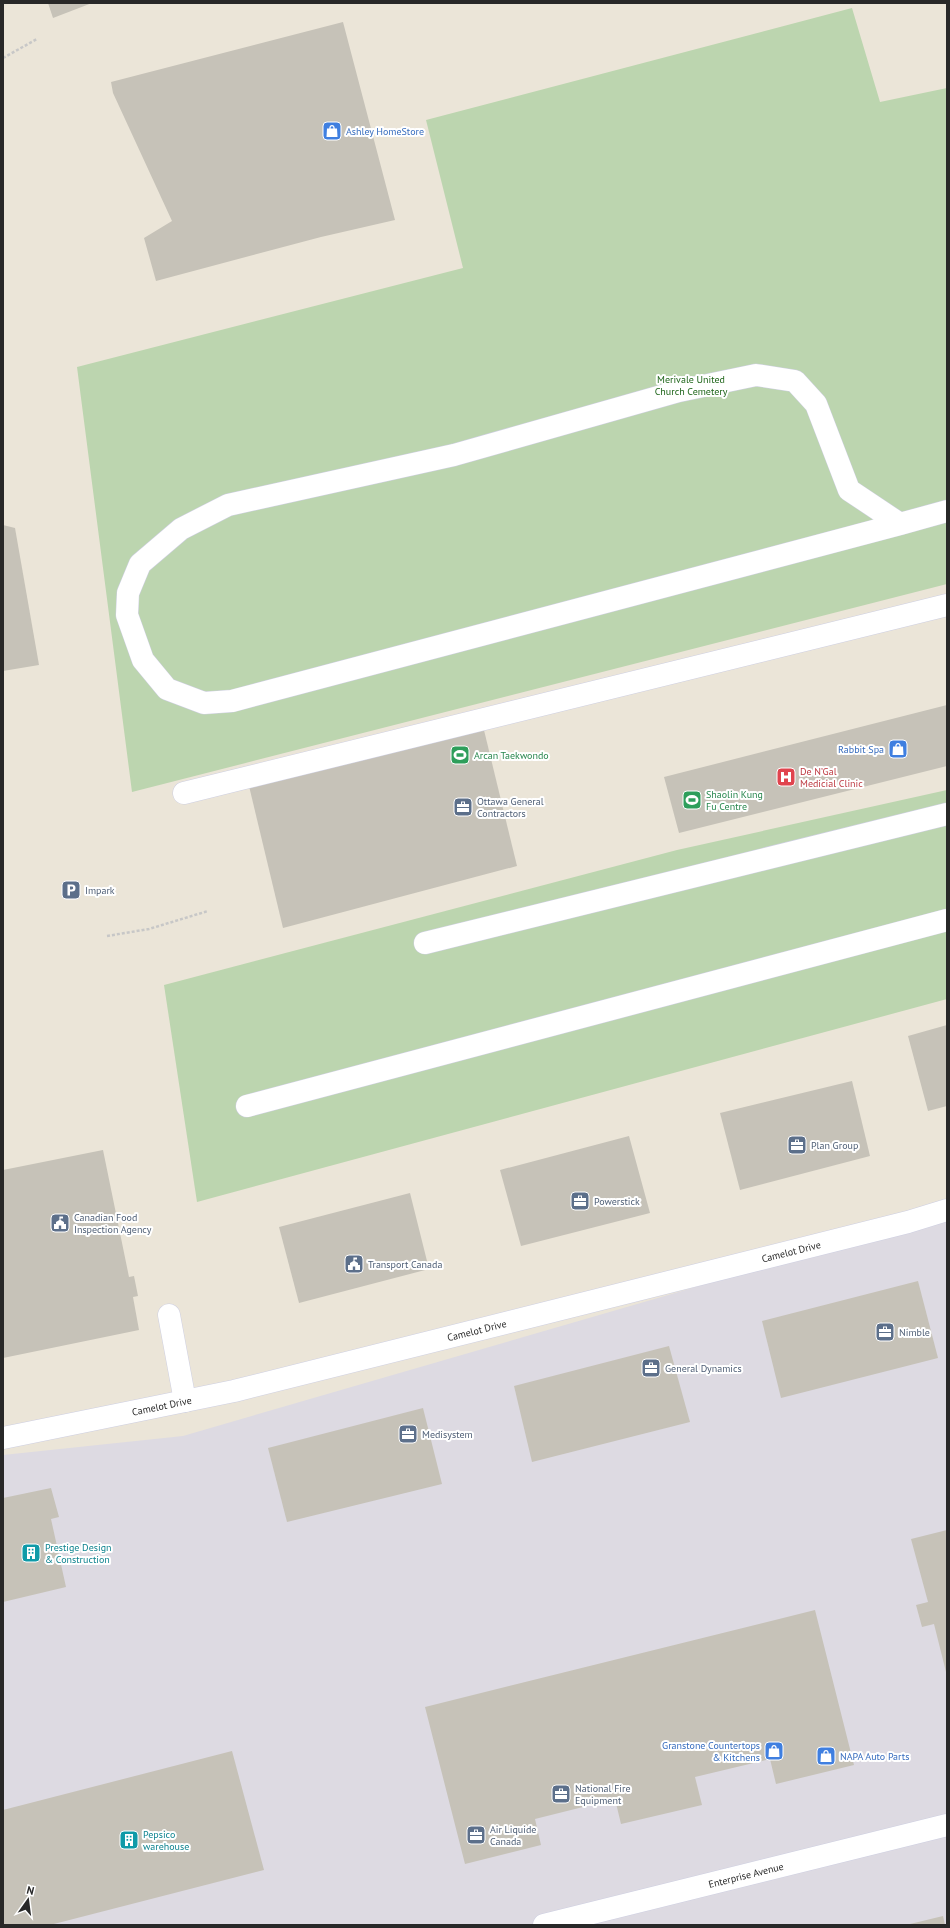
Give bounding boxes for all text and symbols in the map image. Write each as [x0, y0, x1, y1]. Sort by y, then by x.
shop icon: Ashley HomeStore [321, 120, 343, 142]
place label: Ashley HomeStore [346, 125, 424, 138]
park label: Merivale United Church Cemetery [655, 373, 728, 398]
shop icon: Rabbit Spa [887, 738, 909, 760]
place label: Rabbit Spa [838, 743, 884, 756]
sports icon: Arcan Taekwondo [449, 744, 471, 766]
place label: Arcan Taekwondo [474, 749, 549, 762]
place label: De N’Gal Medicial Clinic [800, 765, 863, 790]
hospital icon: De N’Gal Medicial Clinic [775, 766, 797, 788]
place label: Shaolin Kung Fu Centre [706, 788, 763, 813]
sports icon: Shaolin Kung Fu Centre [681, 789, 703, 811]
place label: Ottawa General Contractors [477, 795, 544, 820]
office icon: Ottawa General Contractors [452, 796, 474, 818]
parking icon: Impark [60, 879, 82, 901]
place label: Impark [85, 884, 115, 897]
office icon: Plan Group [786, 1134, 808, 1156]
place label: Plan Group [811, 1139, 858, 1152]
office icon: Powerstick [569, 1190, 591, 1212]
place label: Powerstick [594, 1195, 640, 1208]
place label: Canadian Food Inspection Agency [74, 1211, 152, 1236]
public building icon: Canadian Food Inspection Agency [49, 1212, 71, 1234]
street label: Camelot Drive [760, 1238, 822, 1265]
public building icon: Transport Canada [343, 1253, 365, 1275]
place label: Transport Canada [368, 1258, 442, 1271]
street label: Camelot Drive [446, 1316, 508, 1344]
office icon: Nimble [874, 1321, 896, 1343]
place label: Nimble [899, 1326, 930, 1339]
office icon: General Dynamics [640, 1357, 662, 1379]
place label: General Dynamics [665, 1362, 742, 1375]
street label: Camelot Drive [131, 1393, 193, 1418]
office icon: Medisystem [397, 1423, 419, 1445]
place label: Medisystem [422, 1428, 473, 1441]
place label: Prestige Design & Construction [45, 1541, 111, 1566]
building icon: Prestige Design & Construction [20, 1542, 42, 1564]
place label: Granstone Countertops & Kitchens [662, 1739, 760, 1764]
shop icon: Granstone Countertops & Kitchens [763, 1740, 785, 1762]
shop icon: NAPA Auto Parts [815, 1745, 837, 1767]
place label: NAPA Auto Parts [840, 1750, 909, 1763]
place label: National Fire Equipment [575, 1782, 630, 1807]
office icon: National Fire Equipment [550, 1783, 572, 1805]
place label: Air Liquide Canada [490, 1823, 536, 1848]
office icon: Air Liquide Canada [465, 1824, 487, 1846]
place label: Pepsico warehouse [143, 1828, 189, 1853]
building icon: Pepsico warehouse [118, 1829, 140, 1851]
street label: Enterprise Avenue [707, 1859, 785, 1891]
north arrow [8, 1880, 48, 1920]
text: N [25, 1883, 36, 1898]

